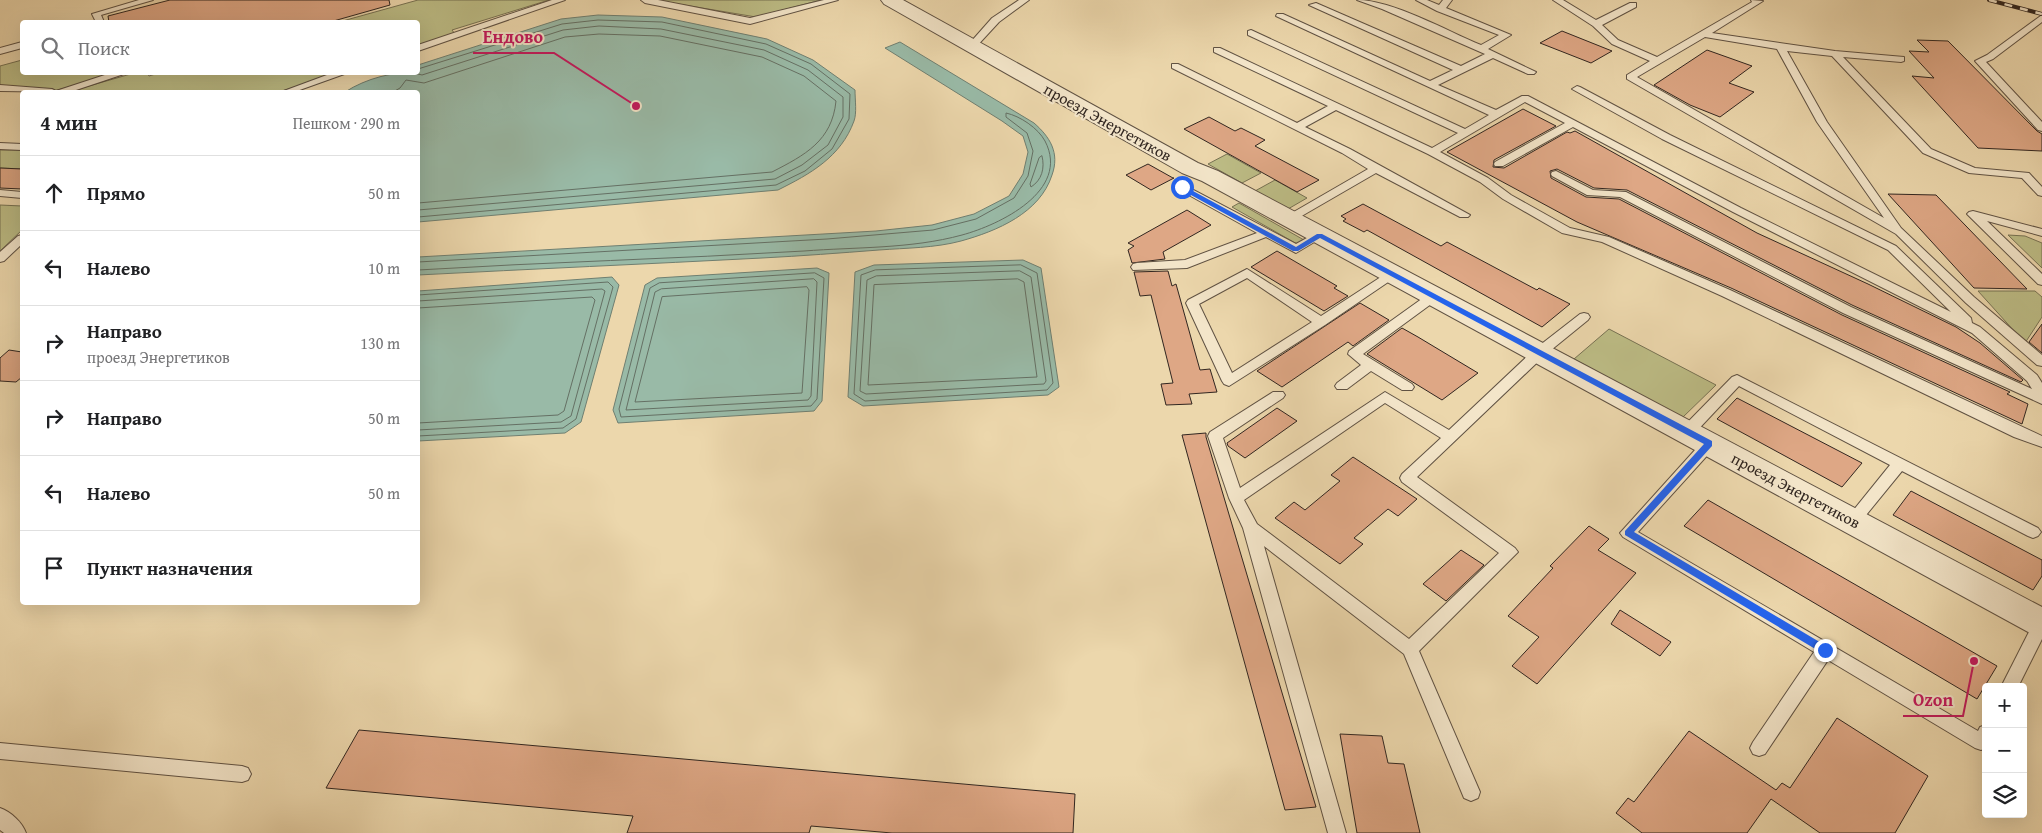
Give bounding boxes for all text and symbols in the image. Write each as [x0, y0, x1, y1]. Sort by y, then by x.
search box [20, 20, 420, 75]
callout: Ендово [473, 20, 554, 53]
text: Ендово [483, 23, 544, 50]
icon: search [38, 34, 66, 62]
text: Поиск [78, 34, 130, 62]
street label: проезд Энергетиков [1040, 77, 1176, 167]
text: 4 мин [40, 107, 97, 138]
text: Пешком · 290 m [293, 111, 400, 135]
route start [1171, 176, 1194, 199]
icon: ahead [40, 179, 68, 207]
text: Прямо [87, 179, 145, 207]
text: 50 m [368, 181, 400, 205]
icon: left [40, 254, 68, 282]
text: Налево [87, 254, 150, 282]
text: 10 m [368, 256, 400, 280]
text: Направо [87, 317, 162, 345]
icon: right [40, 329, 68, 357]
text: 130 m [360, 331, 400, 355]
text: проезд Энергетиков [87, 345, 230, 369]
icon: right [40, 404, 68, 432]
text: Направо [87, 404, 162, 432]
text: 50 m [368, 406, 400, 430]
street label: проезд Энергетиков [1727, 446, 1865, 534]
icon: left [40, 479, 68, 507]
text: Налево [87, 479, 150, 507]
text: 50 m [368, 481, 400, 505]
icon: arrive [40, 554, 68, 582]
text: Пункт назначения [87, 554, 253, 582]
route end [1814, 639, 1837, 662]
callout: Ozon [1903, 683, 1963, 716]
map controls [1982, 683, 2027, 818]
button: + [1982, 683, 2027, 728]
text: Ozon [1913, 686, 1953, 713]
button: − [1982, 728, 2027, 773]
button: layers [1982, 773, 2027, 818]

